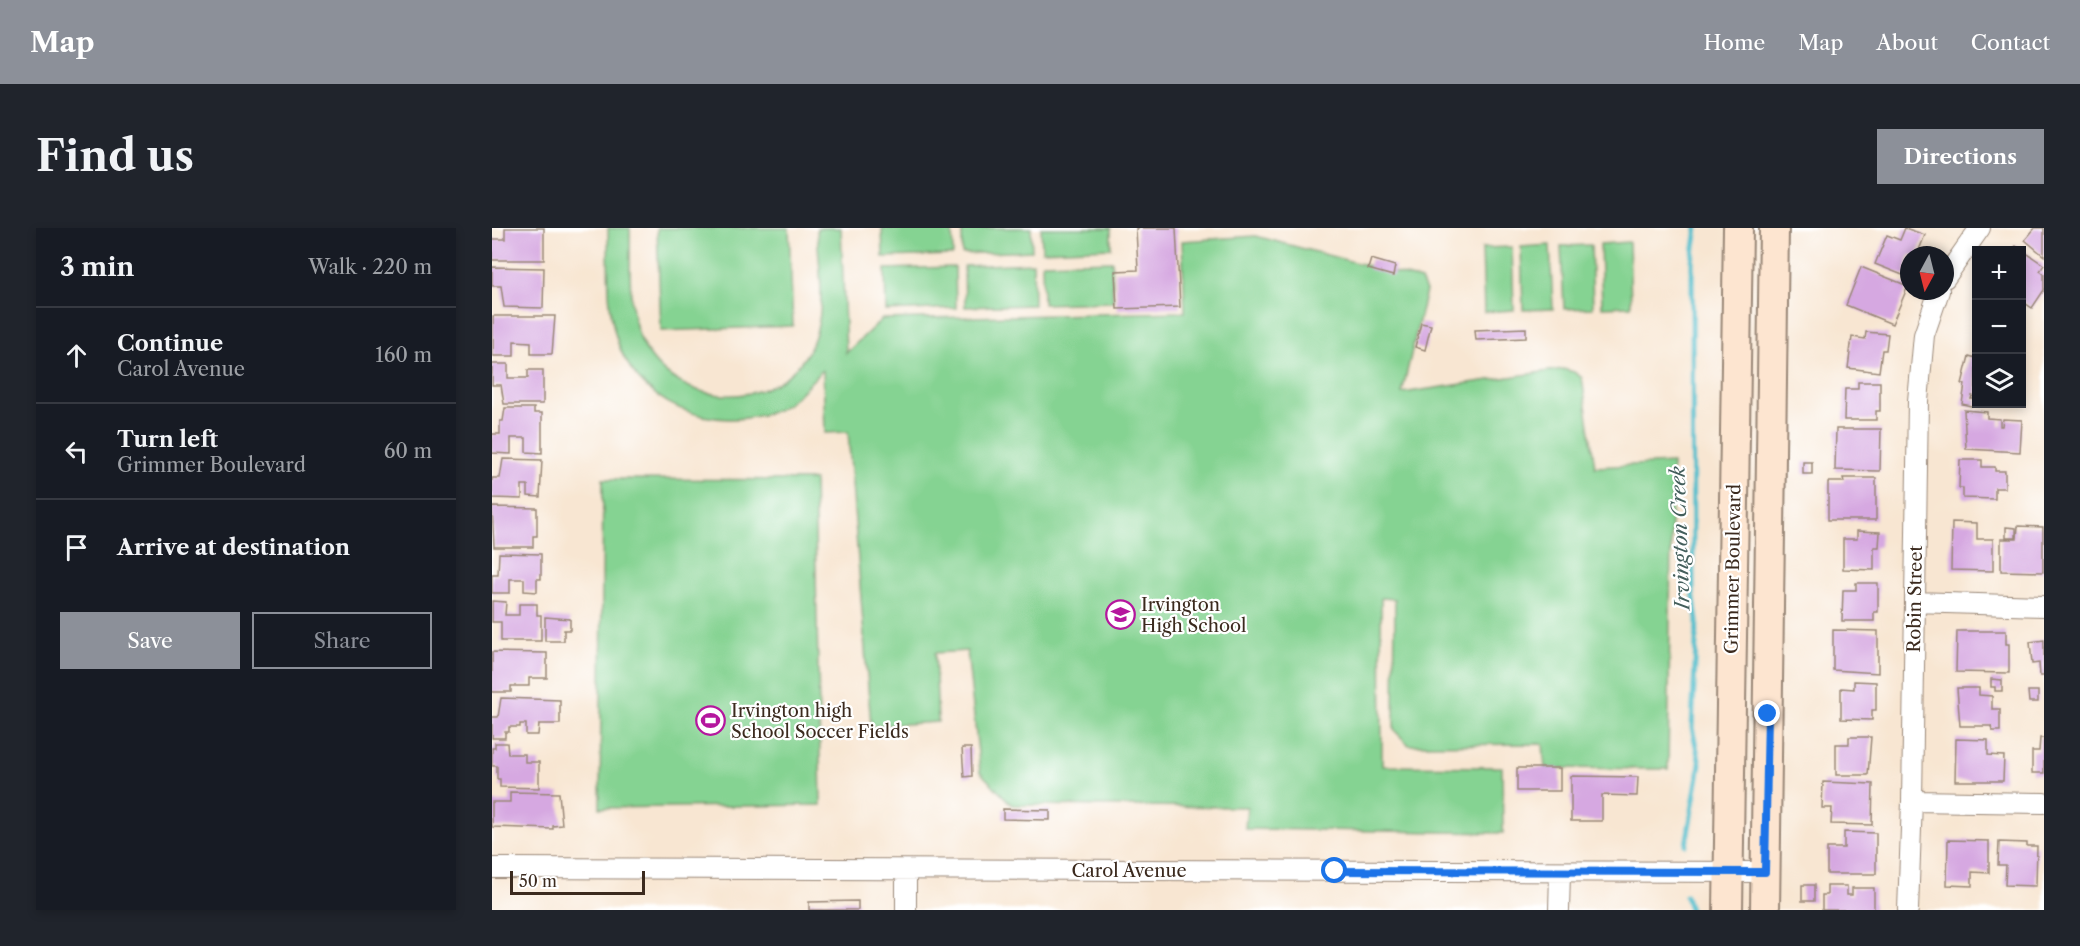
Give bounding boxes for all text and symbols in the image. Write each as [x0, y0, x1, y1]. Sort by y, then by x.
text: Map [30, 25, 94, 59]
text: Home [1704, 30, 1765, 55]
text: Map [1798, 30, 1843, 55]
text: About [1876, 30, 1938, 55]
text: Contact [1971, 30, 2050, 55]
button: Directions [1877, 129, 2044, 184]
text: Find us [36, 130, 194, 182]
north arrow [1900, 246, 1954, 300]
map controls [1972, 246, 2026, 408]
button: + [1972, 246, 2026, 300]
text: 3 min [60, 251, 134, 283]
text: Walk · 220 m [308, 255, 432, 279]
button: − [1972, 300, 2026, 354]
text: Continue [117, 330, 223, 357]
icon: ahead [60, 339, 93, 372]
text: 160 m [375, 343, 432, 367]
button: layers [1972, 354, 2026, 408]
text: Carol Avenue [117, 357, 245, 381]
text: Turn left [117, 426, 218, 453]
icon: left [60, 435, 93, 468]
text: 60 m [384, 439, 432, 463]
text: Grimmer Boulevard [117, 453, 306, 477]
water label: Irvington Creek [1665, 465, 1695, 612]
street label: Grimmer Boulevard [1721, 484, 1745, 654]
icon: arrive [60, 531, 93, 564]
text: Arrive at destination [117, 534, 350, 561]
street label: Robin Street [1903, 544, 1927, 653]
place label: Irvington High School [1141, 594, 1246, 637]
school or university icon: Irvington High School [1104, 599, 1136, 631]
button: Save [60, 612, 240, 669]
button: Share [252, 612, 432, 669]
place label: Irvington high School Soccer Fields [731, 700, 909, 743]
route end [1754, 700, 1780, 726]
sports icon: Irvington high School Soccer Fields [694, 705, 726, 737]
route start [1321, 857, 1347, 883]
street label: Carol Avenue [1071, 860, 1187, 882]
scale bar [510, 868, 645, 896]
text: 50 m [519, 871, 557, 891]

